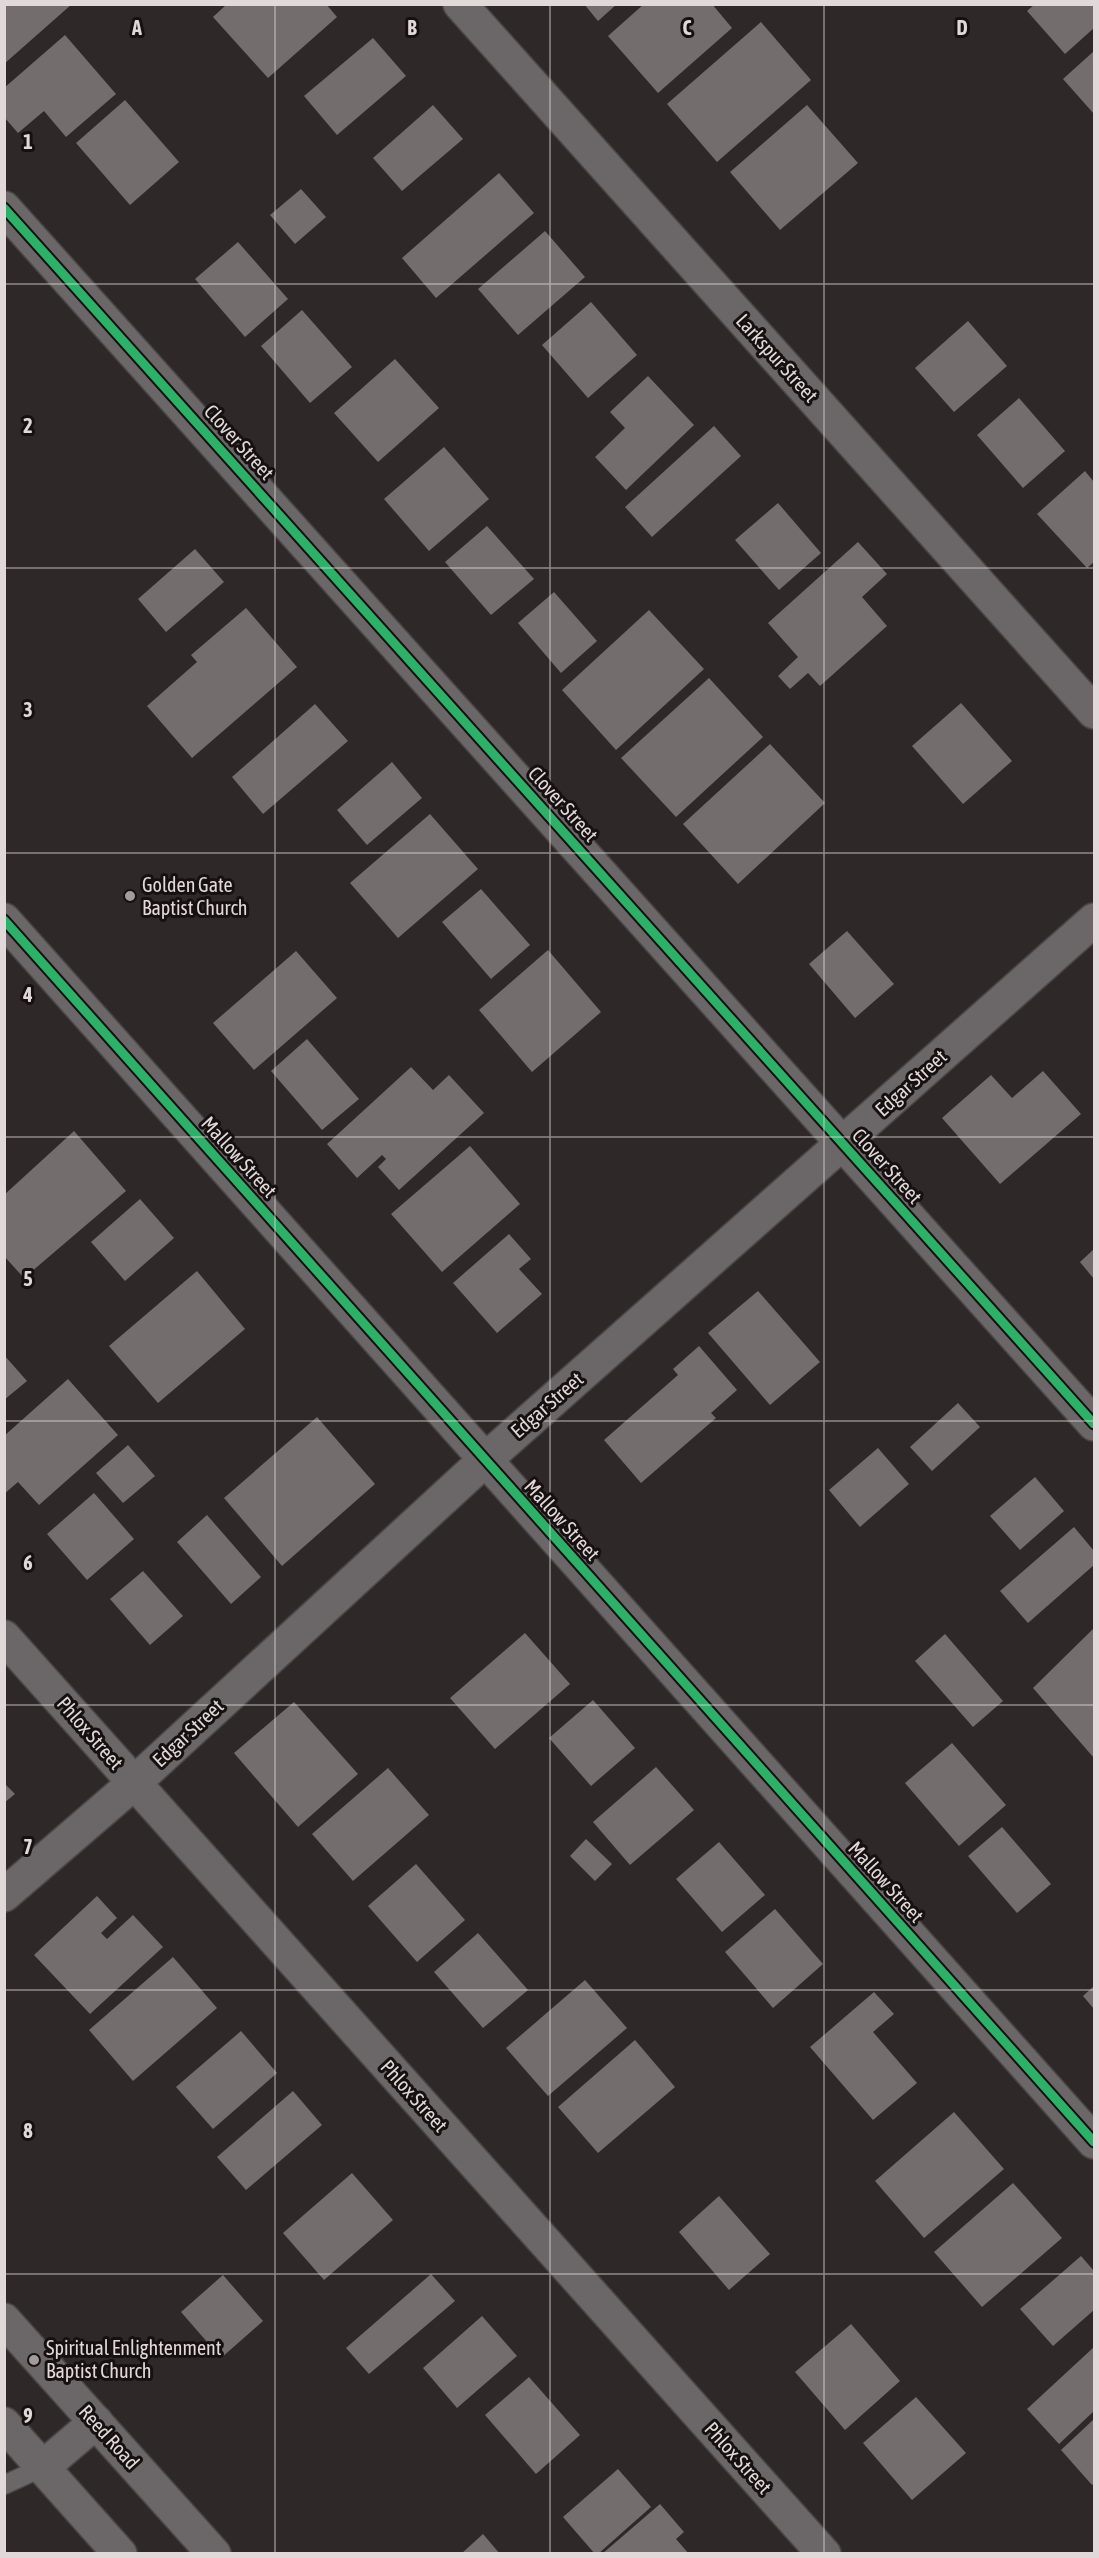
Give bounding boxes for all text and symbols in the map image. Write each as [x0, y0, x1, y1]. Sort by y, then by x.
text: A [131, 16, 142, 39]
text: B [407, 16, 417, 39]
text: C [683, 16, 692, 39]
text: D [956, 16, 968, 39]
text: 1 [23, 130, 33, 153]
street label: Larkspur Street [732, 309, 823, 407]
street label: Clover Street [200, 399, 279, 484]
text: 2 [23, 414, 33, 437]
text: 3 [23, 698, 33, 721]
street label: Clover Street [524, 761, 603, 846]
place label: Golden Gate Baptist Church [142, 873, 248, 919]
marker: Golden Gate Baptist Church [123, 889, 137, 903]
text: 4 [22, 983, 33, 1006]
street label: Edgar Street [870, 1044, 951, 1121]
street label: Mallow Street [197, 1111, 282, 1202]
street label: Clover Street [848, 1123, 927, 1208]
text: 5 [23, 1267, 33, 1290]
street label: Edgar Street [506, 1367, 588, 1442]
street label: Mallow Street [520, 1474, 605, 1565]
text: 6 [23, 1551, 33, 1574]
street label: Phlox Street [53, 1692, 128, 1774]
street label: Edgar Street [148, 1694, 228, 1771]
text: 7 [23, 1835, 33, 1858]
street label: Mallow Street [844, 1836, 929, 1927]
street label: Phlox Street [376, 2055, 453, 2136]
text: 8 [23, 2119, 33, 2142]
place label: Spiritual Enlightenment Baptist Church [46, 2336, 222, 2382]
marker: Spiritual Enlightenment Baptist Church [27, 2353, 41, 2367]
street label: Reed Road [75, 2400, 144, 2473]
text: 9 [23, 2404, 33, 2427]
street label: Phlox Street [700, 2417, 777, 2498]

